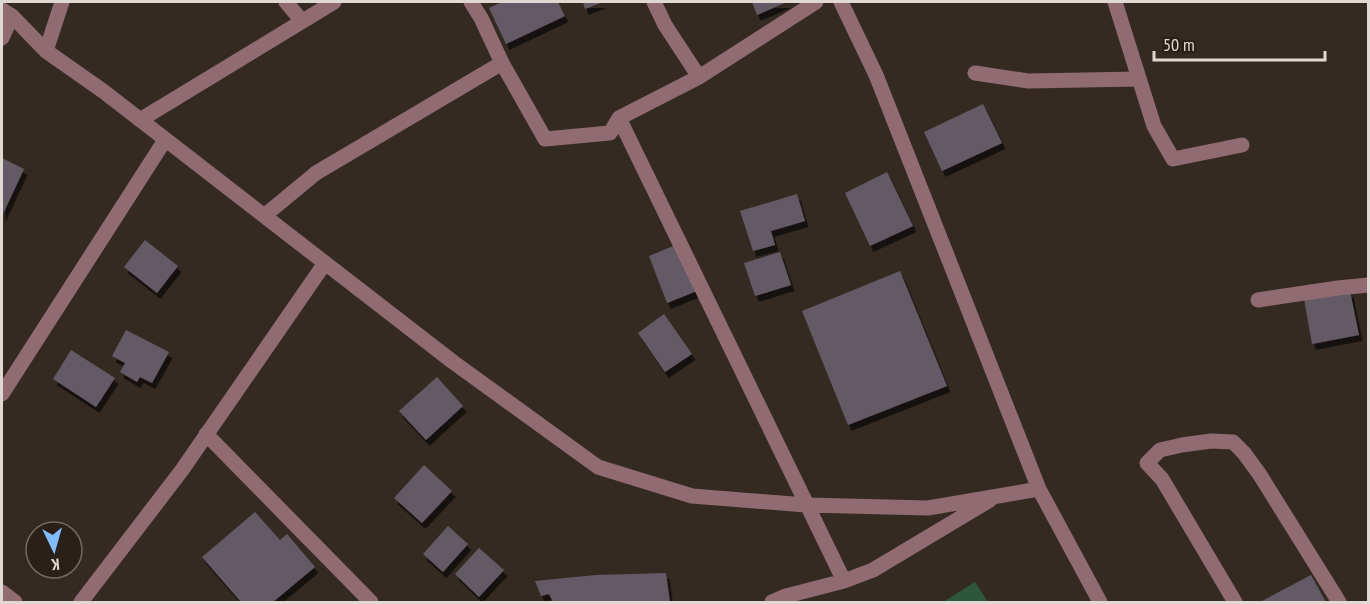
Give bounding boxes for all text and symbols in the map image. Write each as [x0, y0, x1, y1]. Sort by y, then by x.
scale bar [1154, 24, 1325, 62]
text: 50 m [1163, 33, 1195, 56]
north arrow [24, 520, 84, 580]
text: K [50, 555, 60, 575]

